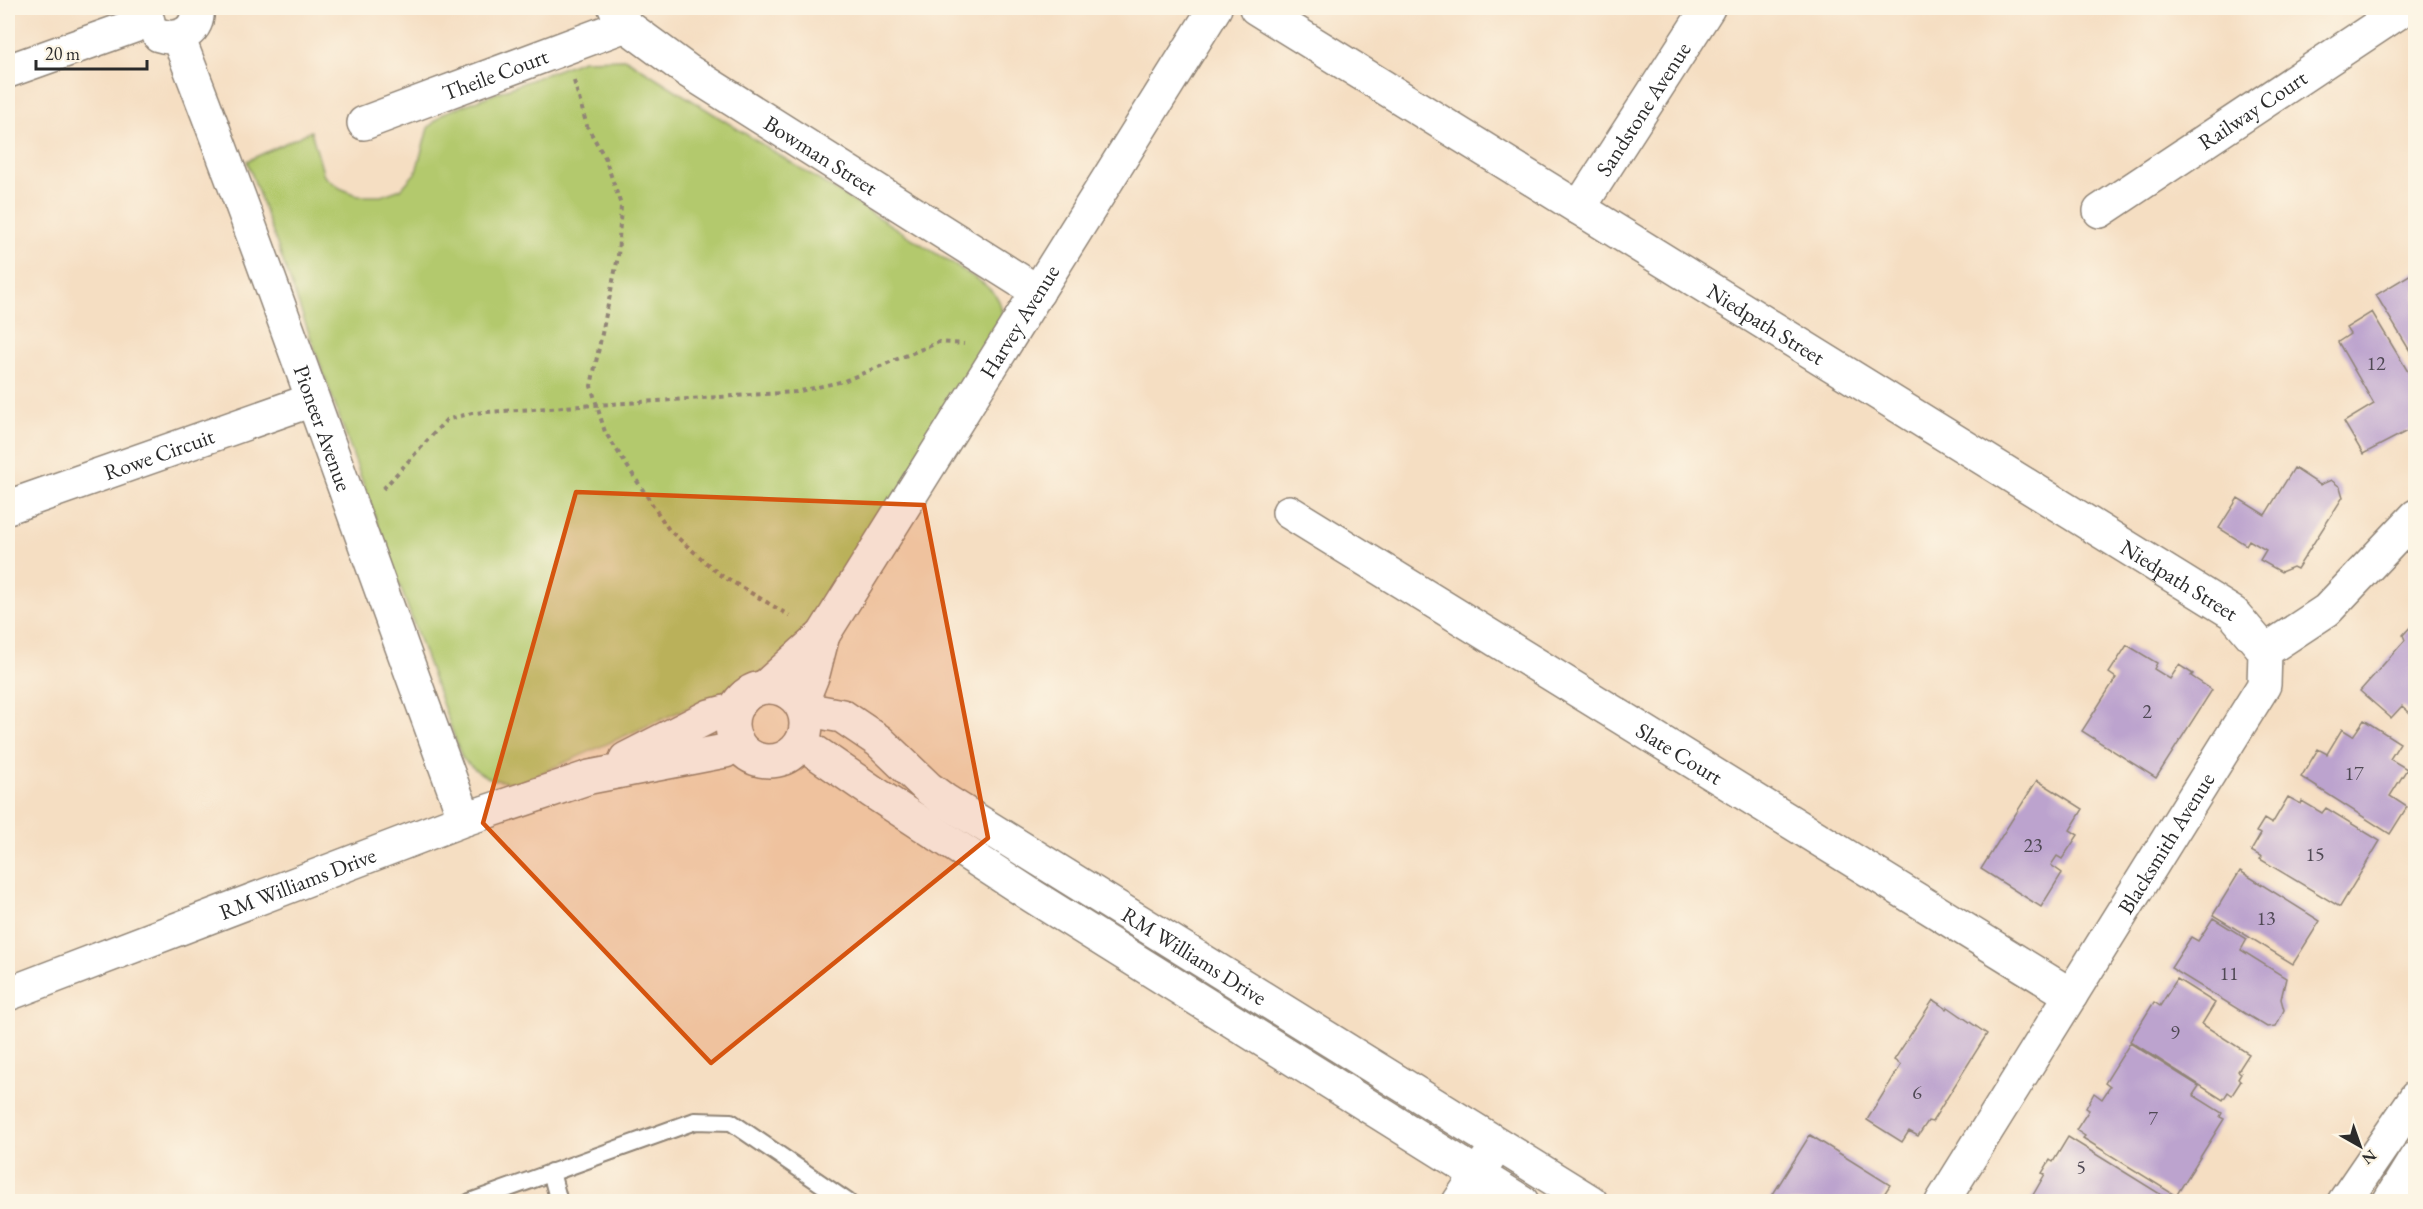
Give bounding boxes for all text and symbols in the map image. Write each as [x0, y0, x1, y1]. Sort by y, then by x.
scale bar [36, 33, 147, 71]
street label: Sandstone Avenue [1589, 36, 1698, 182]
street label: Theile Court [438, 41, 552, 107]
text: 20 m [45, 42, 80, 65]
street label: Railway Court [2193, 63, 2313, 157]
street label: Bowman Street [758, 109, 883, 202]
street label: Harvey Avenue [973, 259, 1066, 384]
street label: Niedpath Street [1702, 277, 1830, 372]
house number: 12 [2366, 350, 2386, 376]
street label: Pioneer Avenue [287, 361, 359, 495]
street label: Rowe Circuit [100, 422, 218, 487]
street label: Niedpath Street [2115, 533, 2243, 628]
house number: 2 [2142, 698, 2152, 724]
street label: Slate Court [1631, 716, 1728, 791]
house number: 17 [2344, 760, 2364, 786]
street label: Blacksmith Avenue [2111, 767, 2221, 920]
house number: 23 [2023, 832, 2043, 858]
street label: RM Williams Drive [215, 840, 380, 927]
house number: 15 [2305, 841, 2325, 867]
street label: RM Williams Drive [1116, 900, 1272, 1012]
house number: 13 [2256, 905, 2276, 931]
house number: 11 [2219, 960, 2239, 986]
house number: 9 [2170, 1019, 2180, 1045]
house number: 6 [1912, 1079, 1922, 1105]
house number: 7 [2148, 1105, 2158, 1131]
north arrow [2330, 1116, 2390, 1176]
text: N [2358, 1145, 2381, 1169]
house number: 5 [2076, 1154, 2086, 1180]

